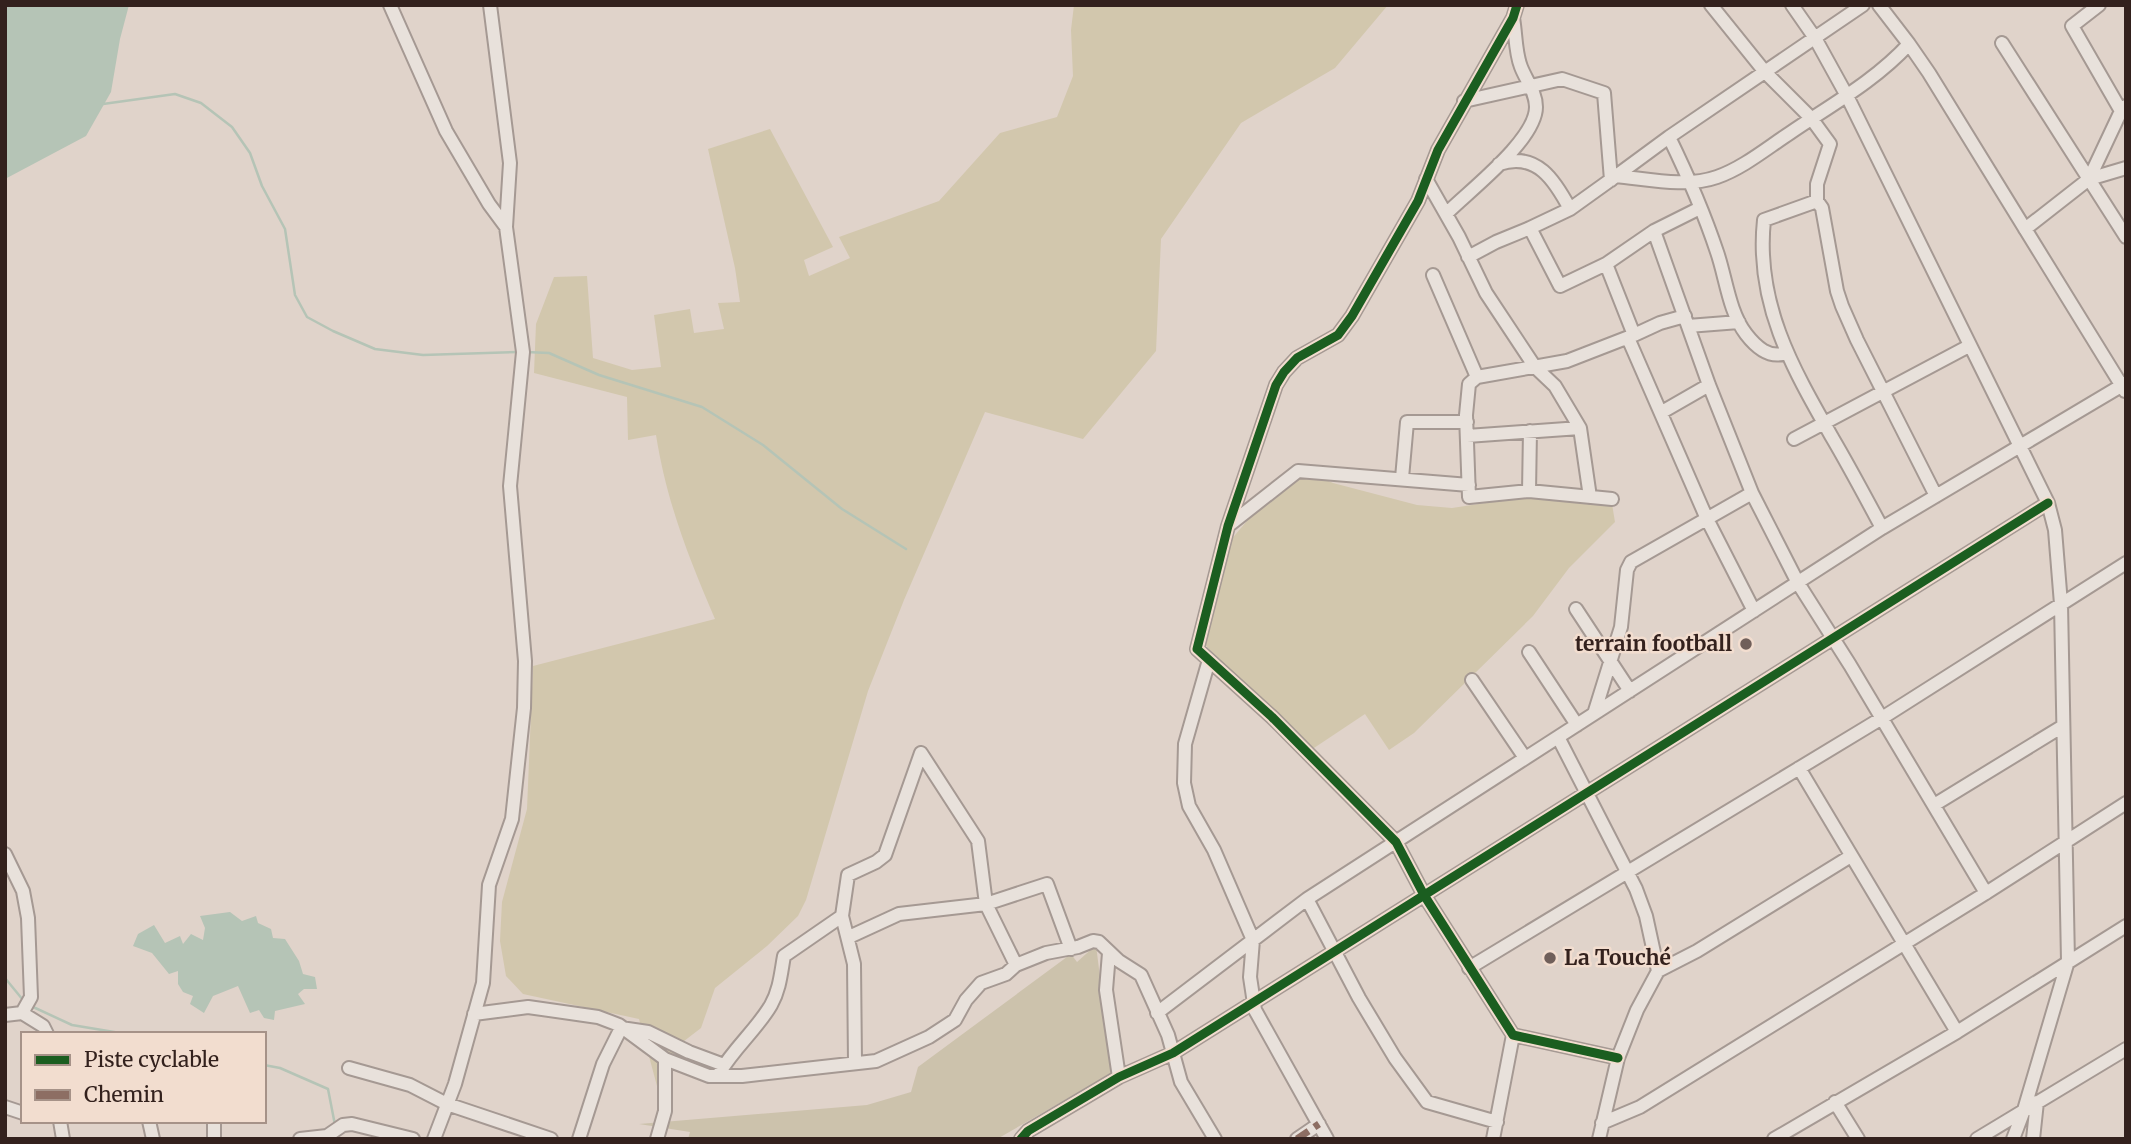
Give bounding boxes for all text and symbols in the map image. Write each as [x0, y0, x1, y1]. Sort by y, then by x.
place label: terrain football [1575, 630, 1732, 657]
marker: terrain football [1738, 636, 1754, 652]
place label: La Touché [1564, 944, 1671, 971]
marker: La Touché [1542, 950, 1558, 966]
legend [21, 1032, 266, 1123]
text: Piste cyclable [84, 1046, 219, 1073]
text: Chemin [84, 1081, 164, 1108]

